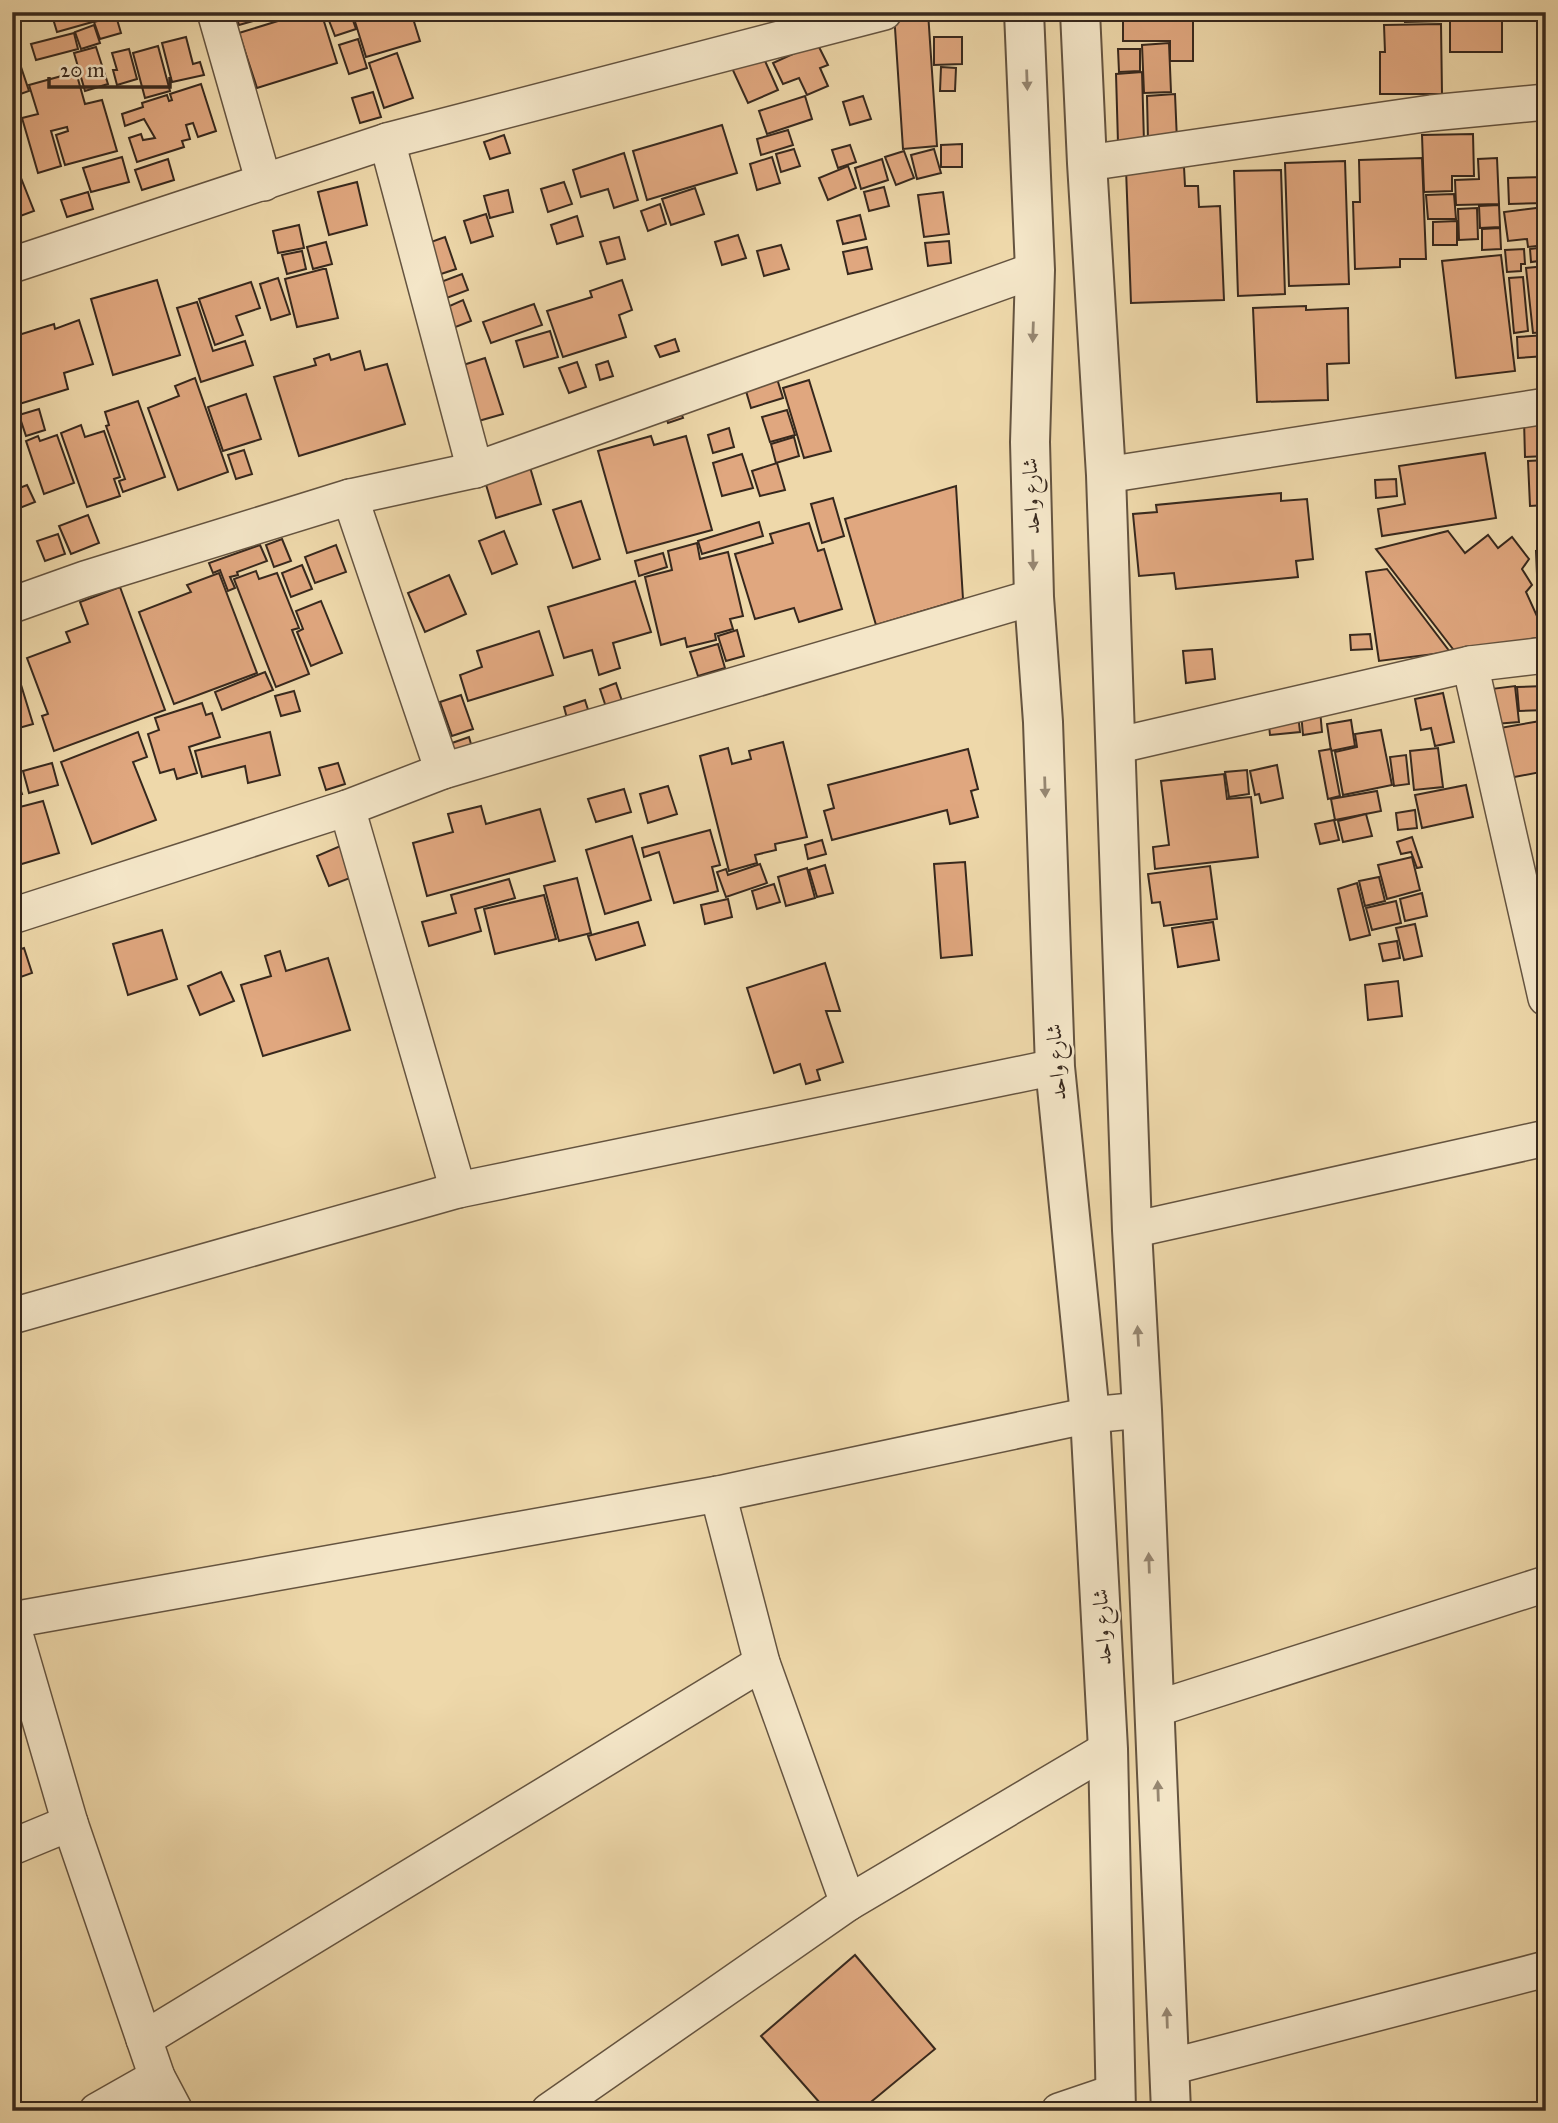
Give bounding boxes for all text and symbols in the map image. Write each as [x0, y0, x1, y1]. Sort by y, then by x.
scale bar [49, 46, 170, 90]
text: 20 m [60, 57, 105, 83]
one-way arrow [1022, 70, 1033, 92]
one-way arrow [1027, 321, 1039, 343]
street label: شارع واحد [1017, 457, 1050, 535]
one-way arrow [1028, 549, 1039, 571]
one-way arrow [1040, 776, 1051, 798]
street label: شارع واحد [1040, 1023, 1077, 1101]
one-way arrow [1133, 1325, 1144, 1347]
one-way arrow [1143, 1552, 1154, 1574]
street label: شارع واحد [1087, 1588, 1122, 1666]
one-way arrow [1153, 1780, 1164, 1802]
one-way arrow [1162, 2007, 1173, 2029]

